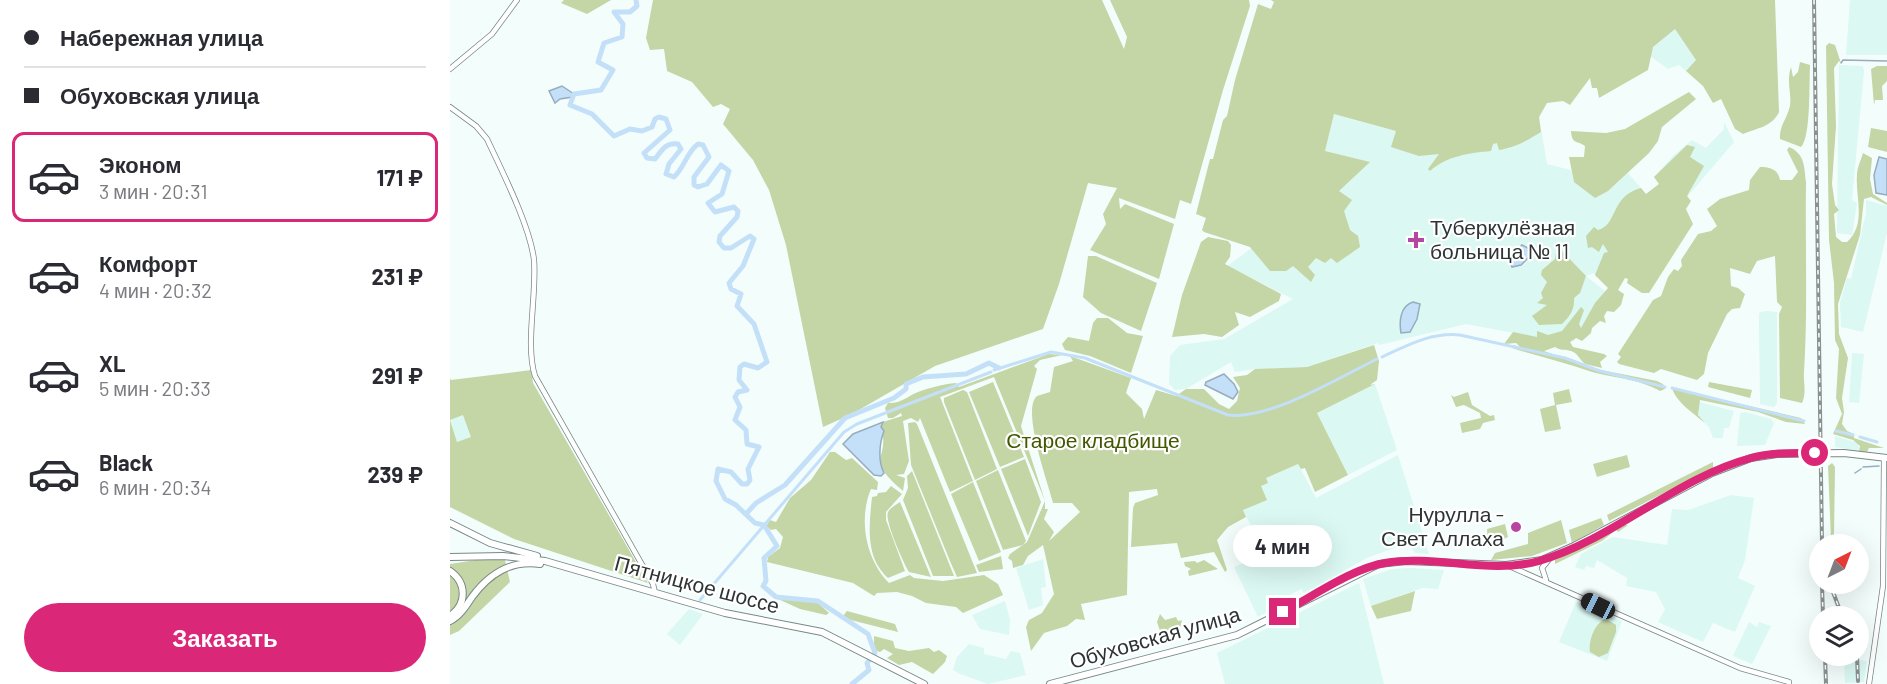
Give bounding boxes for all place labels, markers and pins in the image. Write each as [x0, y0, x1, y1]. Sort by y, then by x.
place label: Туберкулёзная больница № 11 [1430, 214, 1575, 263]
marker: Туберкулёзная больница № 11 [1407, 231, 1425, 249]
place label: Нурулла - Свет Аллаха [1381, 501, 1504, 550]
marker: Нурулла - Свет Аллаха [1509, 520, 1523, 534]

